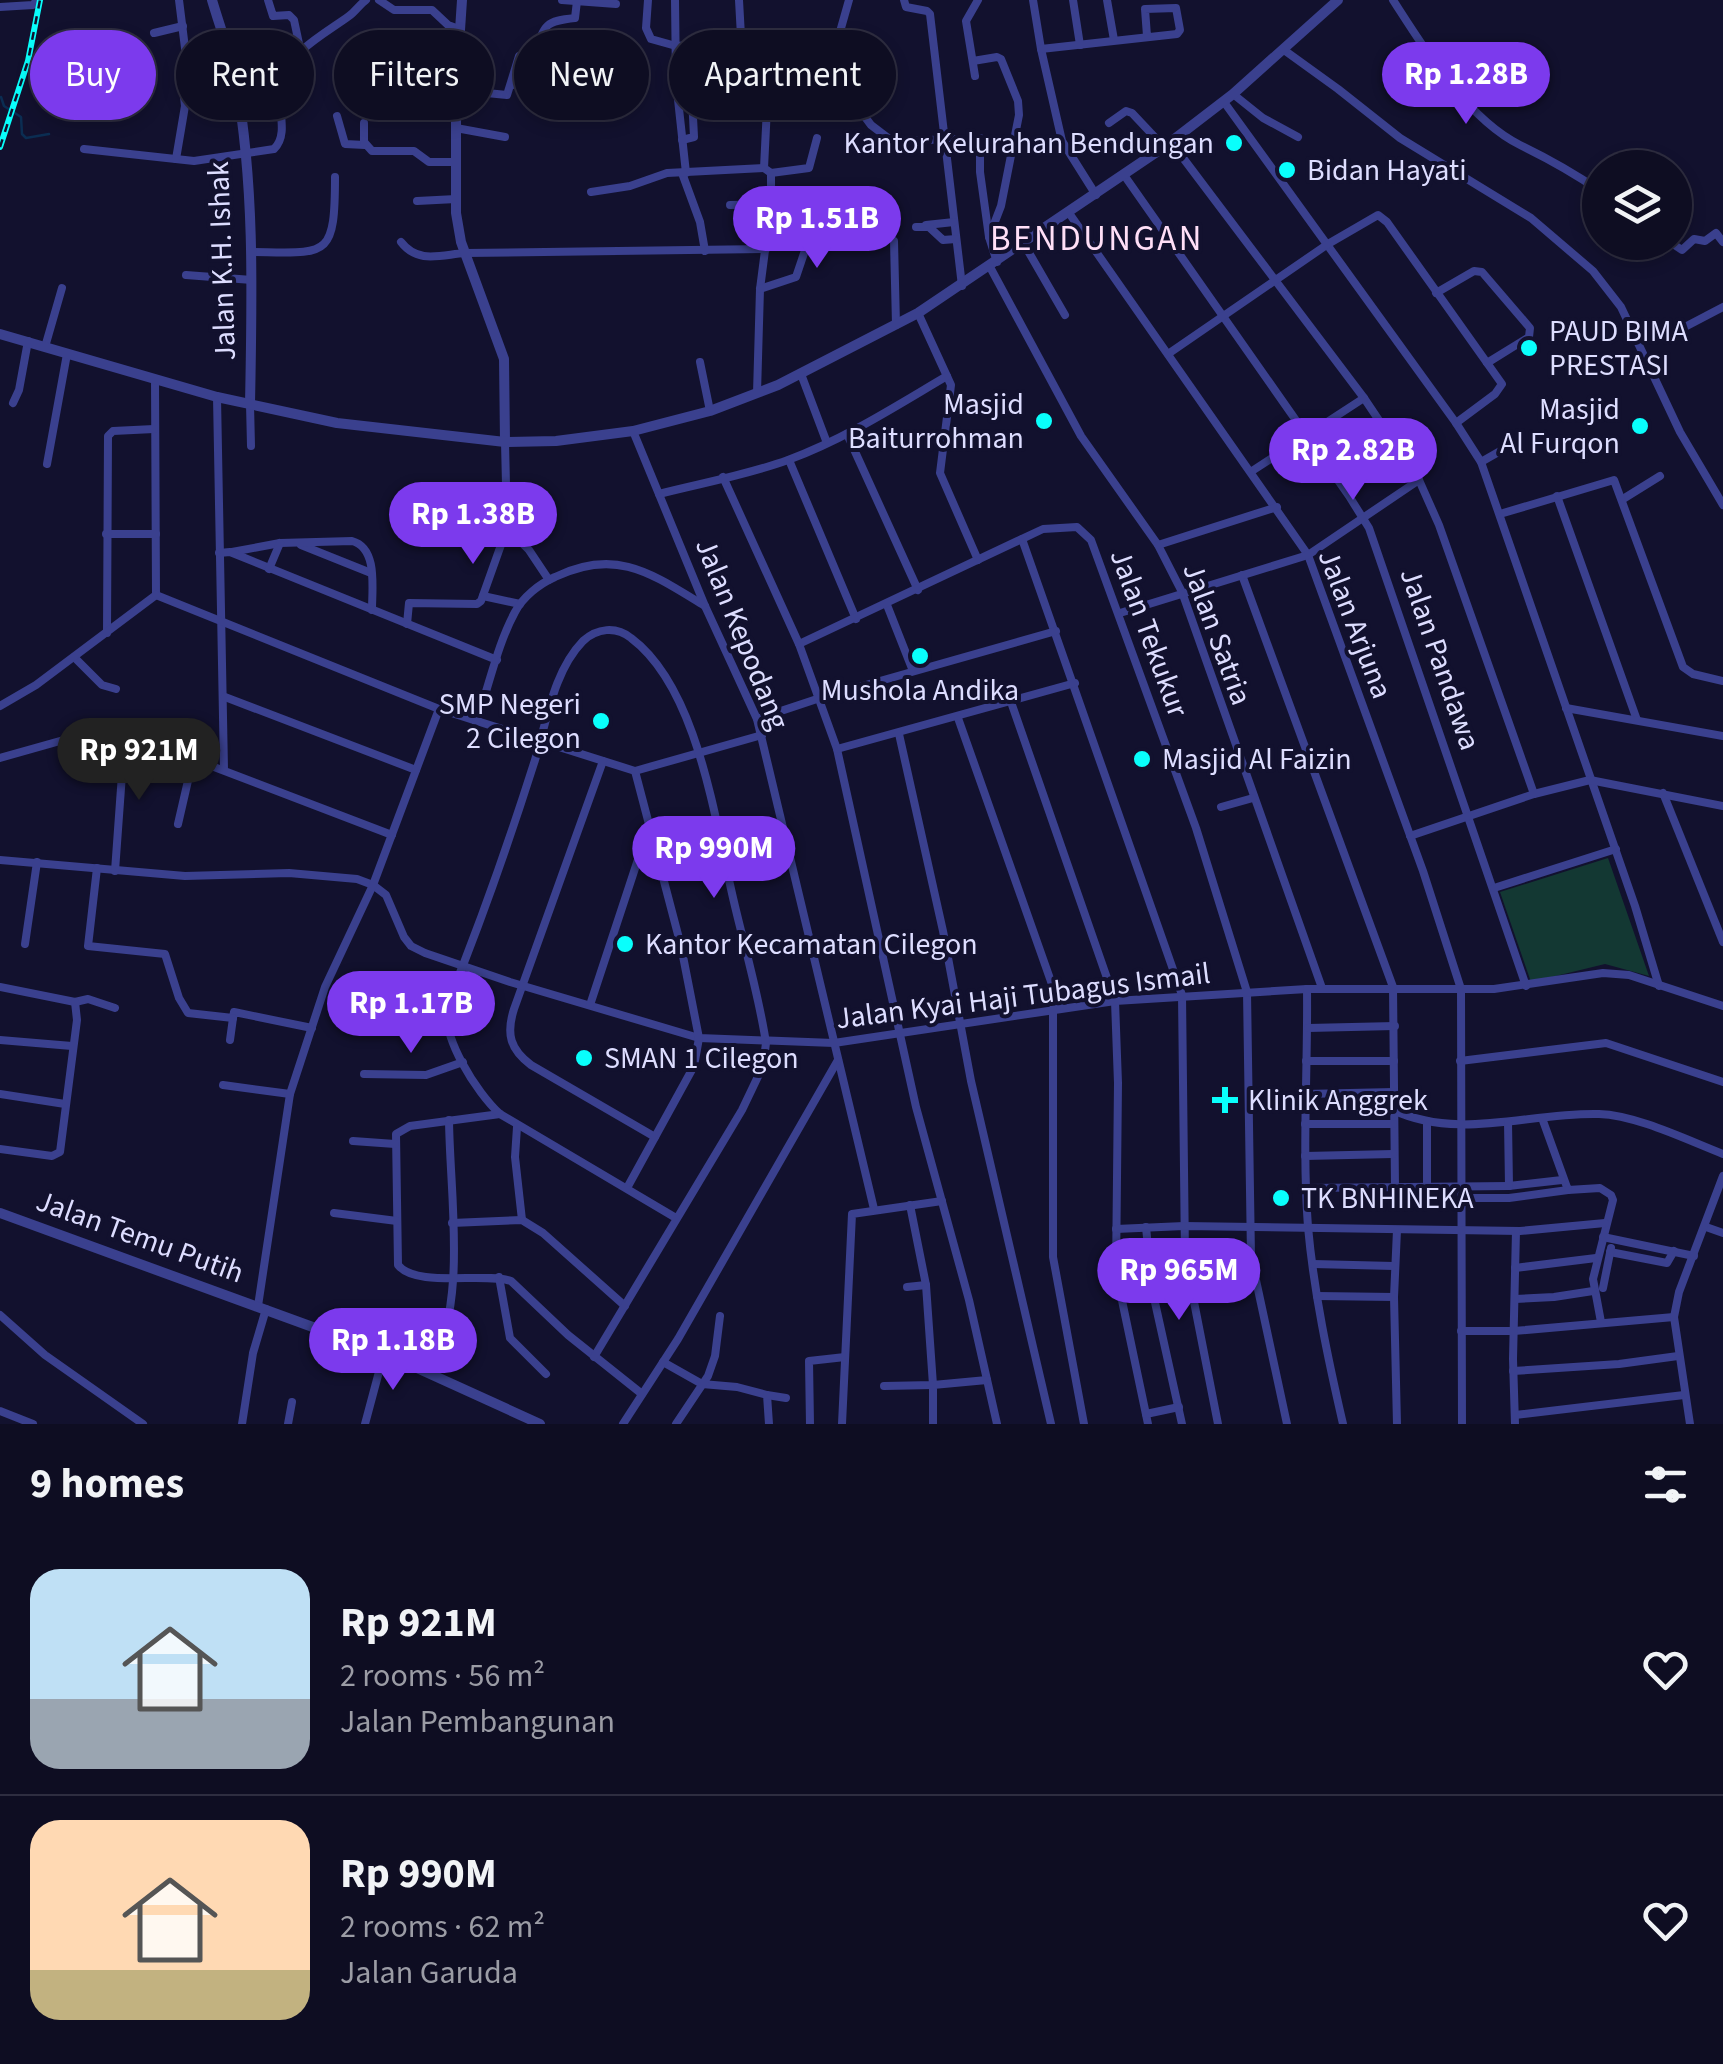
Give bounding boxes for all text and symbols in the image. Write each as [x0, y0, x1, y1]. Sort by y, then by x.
chip: Buy [30, 30, 156, 120]
chip: Rent [176, 30, 314, 120]
chip: Filters [334, 30, 494, 120]
chip: New [514, 30, 649, 120]
chip: Apartment [669, 30, 896, 120]
pin: Rp 1.28B [1363, 42, 1569, 127]
text: Rp 1.28B [1404, 51, 1528, 97]
place label: Kantor Kelurahan Bendungan [844, 122, 1214, 165]
marker: Kantor Kelurahan Bendungan [1223, 132, 1245, 154]
place label: Bidan Hayati [1307, 149, 1467, 192]
map controls [1582, 150, 1692, 260]
button: layers [1582, 150, 1692, 260]
marker: Bidan Hayati [1276, 159, 1298, 181]
street label: Jalan K.H. Ishak [197, 161, 247, 361]
pin: Rp 1.51B [714, 186, 920, 271]
text: Rp 1.51B [755, 195, 879, 241]
district label: BENDUNGAN [990, 214, 1204, 264]
place label: PAUD BIMA PRESTASI [1549, 310, 1689, 387]
marker: PAUD BIMA PRESTASI [1518, 337, 1540, 359]
place label: Masjid Baiturrohman [848, 383, 1024, 460]
place label: Masjid Al Furqon [1500, 388, 1620, 465]
marker: Masjid Baiturrohman [1033, 410, 1055, 432]
marker: Masjid Al Furqon [1629, 415, 1651, 437]
pin: Rp 2.82B [1250, 418, 1456, 503]
text: Rp 2.82B [1291, 427, 1415, 473]
pin: Rp 1.38B [370, 482, 576, 567]
text: Rp 1.38B [411, 491, 535, 537]
street label: Jalan Kepodang [684, 532, 800, 736]
street label: Jalan Tekukur [1099, 543, 1199, 723]
street label: Jalan Arjuna [1307, 543, 1403, 705]
street label: Jalan Satria [1171, 557, 1263, 711]
street label: Jalan Pandawa [1389, 562, 1491, 756]
marker: Mushola Andika [909, 645, 931, 667]
place label: Mushola Andika [821, 669, 1019, 712]
place label: SMP Negeri 2 Cilegon [439, 683, 581, 760]
marker: SMP Negeri 2 Cilegon [590, 710, 612, 732]
pin: Rp 921M [47, 718, 231, 803]
text: Rp 921M [79, 727, 199, 773]
place label: Masjid Al Faizin [1162, 738, 1352, 781]
marker: Masjid Al Faizin [1131, 748, 1153, 770]
pin: Rp 990M [622, 816, 806, 901]
text: Rp 990M [654, 825, 774, 871]
place label: Kantor Kecamatan Cilegon [645, 923, 978, 966]
marker: Kantor Kecamatan Cilegon [614, 933, 636, 955]
street label: Jalan Kyai Haji Tubagus Ismail [833, 952, 1213, 1040]
pin: Rp 1.17B [308, 971, 514, 1056]
text: Rp 1.17B [349, 980, 473, 1026]
place label: SMAN 1 Cilegon [604, 1037, 799, 1080]
marker: SMAN 1 Cilegon [573, 1047, 595, 1069]
place label: Klinik Anggrek [1248, 1079, 1428, 1122]
marker: Klinik Anggrek [1212, 1087, 1238, 1113]
place label: TK BNHINEKA [1301, 1177, 1474, 1220]
street label: Jalan Temu Putih [30, 1180, 250, 1294]
marker: TK BNHINEKA [1270, 1187, 1292, 1209]
pin: Rp 965M [1087, 1238, 1271, 1323]
text: Rp 965M [1119, 1247, 1239, 1293]
pin: Rp 1.18B [290, 1308, 496, 1393]
text: Rp 1.18B [331, 1317, 455, 1363]
text: 9 homes [30, 1454, 184, 1514]
icon: filters [1638, 1457, 1693, 1512]
text: Rp 921M [340, 1593, 497, 1653]
icon: home [110, 1609, 230, 1729]
icon: heart [1638, 1642, 1693, 1697]
text: 2 rooms · 56 m² [340, 1653, 545, 1699]
text: Jalan Pembangunan [340, 1699, 615, 1745]
text: Rp 990M [340, 1844, 497, 1904]
icon: home [110, 1860, 230, 1980]
icon: heart [1638, 1893, 1693, 1948]
text: 2 rooms · 62 m² [340, 1904, 545, 1950]
text: Jalan Garuda [340, 1950, 518, 1996]

